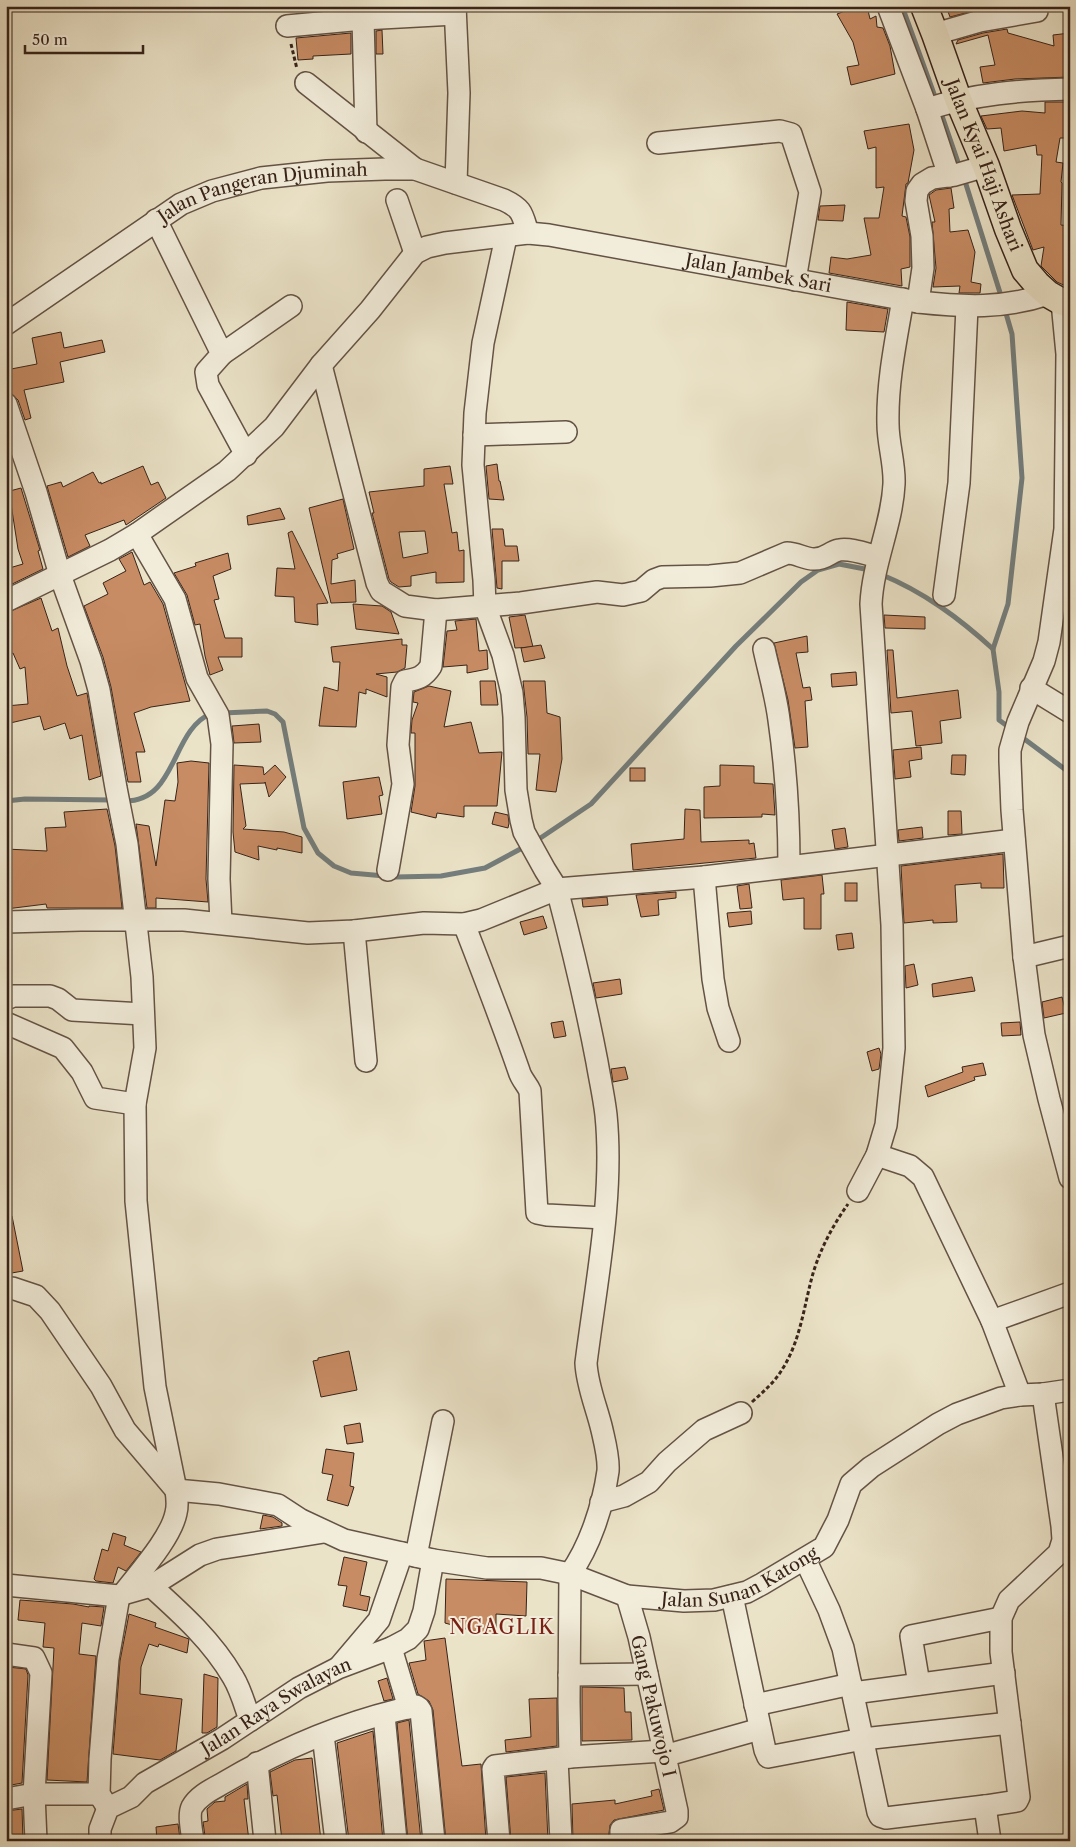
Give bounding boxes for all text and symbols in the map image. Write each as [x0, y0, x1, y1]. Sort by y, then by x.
scale bar [25, 22, 142, 54]
text: 50 m [32, 30, 68, 49]
street label: Jalan Kyai Haji Ashari [940, 73, 1027, 255]
street label: Jalan Pangeran Djuminah [151, 159, 368, 229]
street label: Jalan Jambek Sari [681, 248, 834, 297]
street label: Jalan Sunan Katong [657, 1542, 822, 1612]
district label: NGAGLIK [449, 1615, 555, 1639]
street label: Gang Pakuwojo I [626, 1633, 680, 1779]
street label: Jalan Raya Swalayan [195, 1653, 354, 1761]

